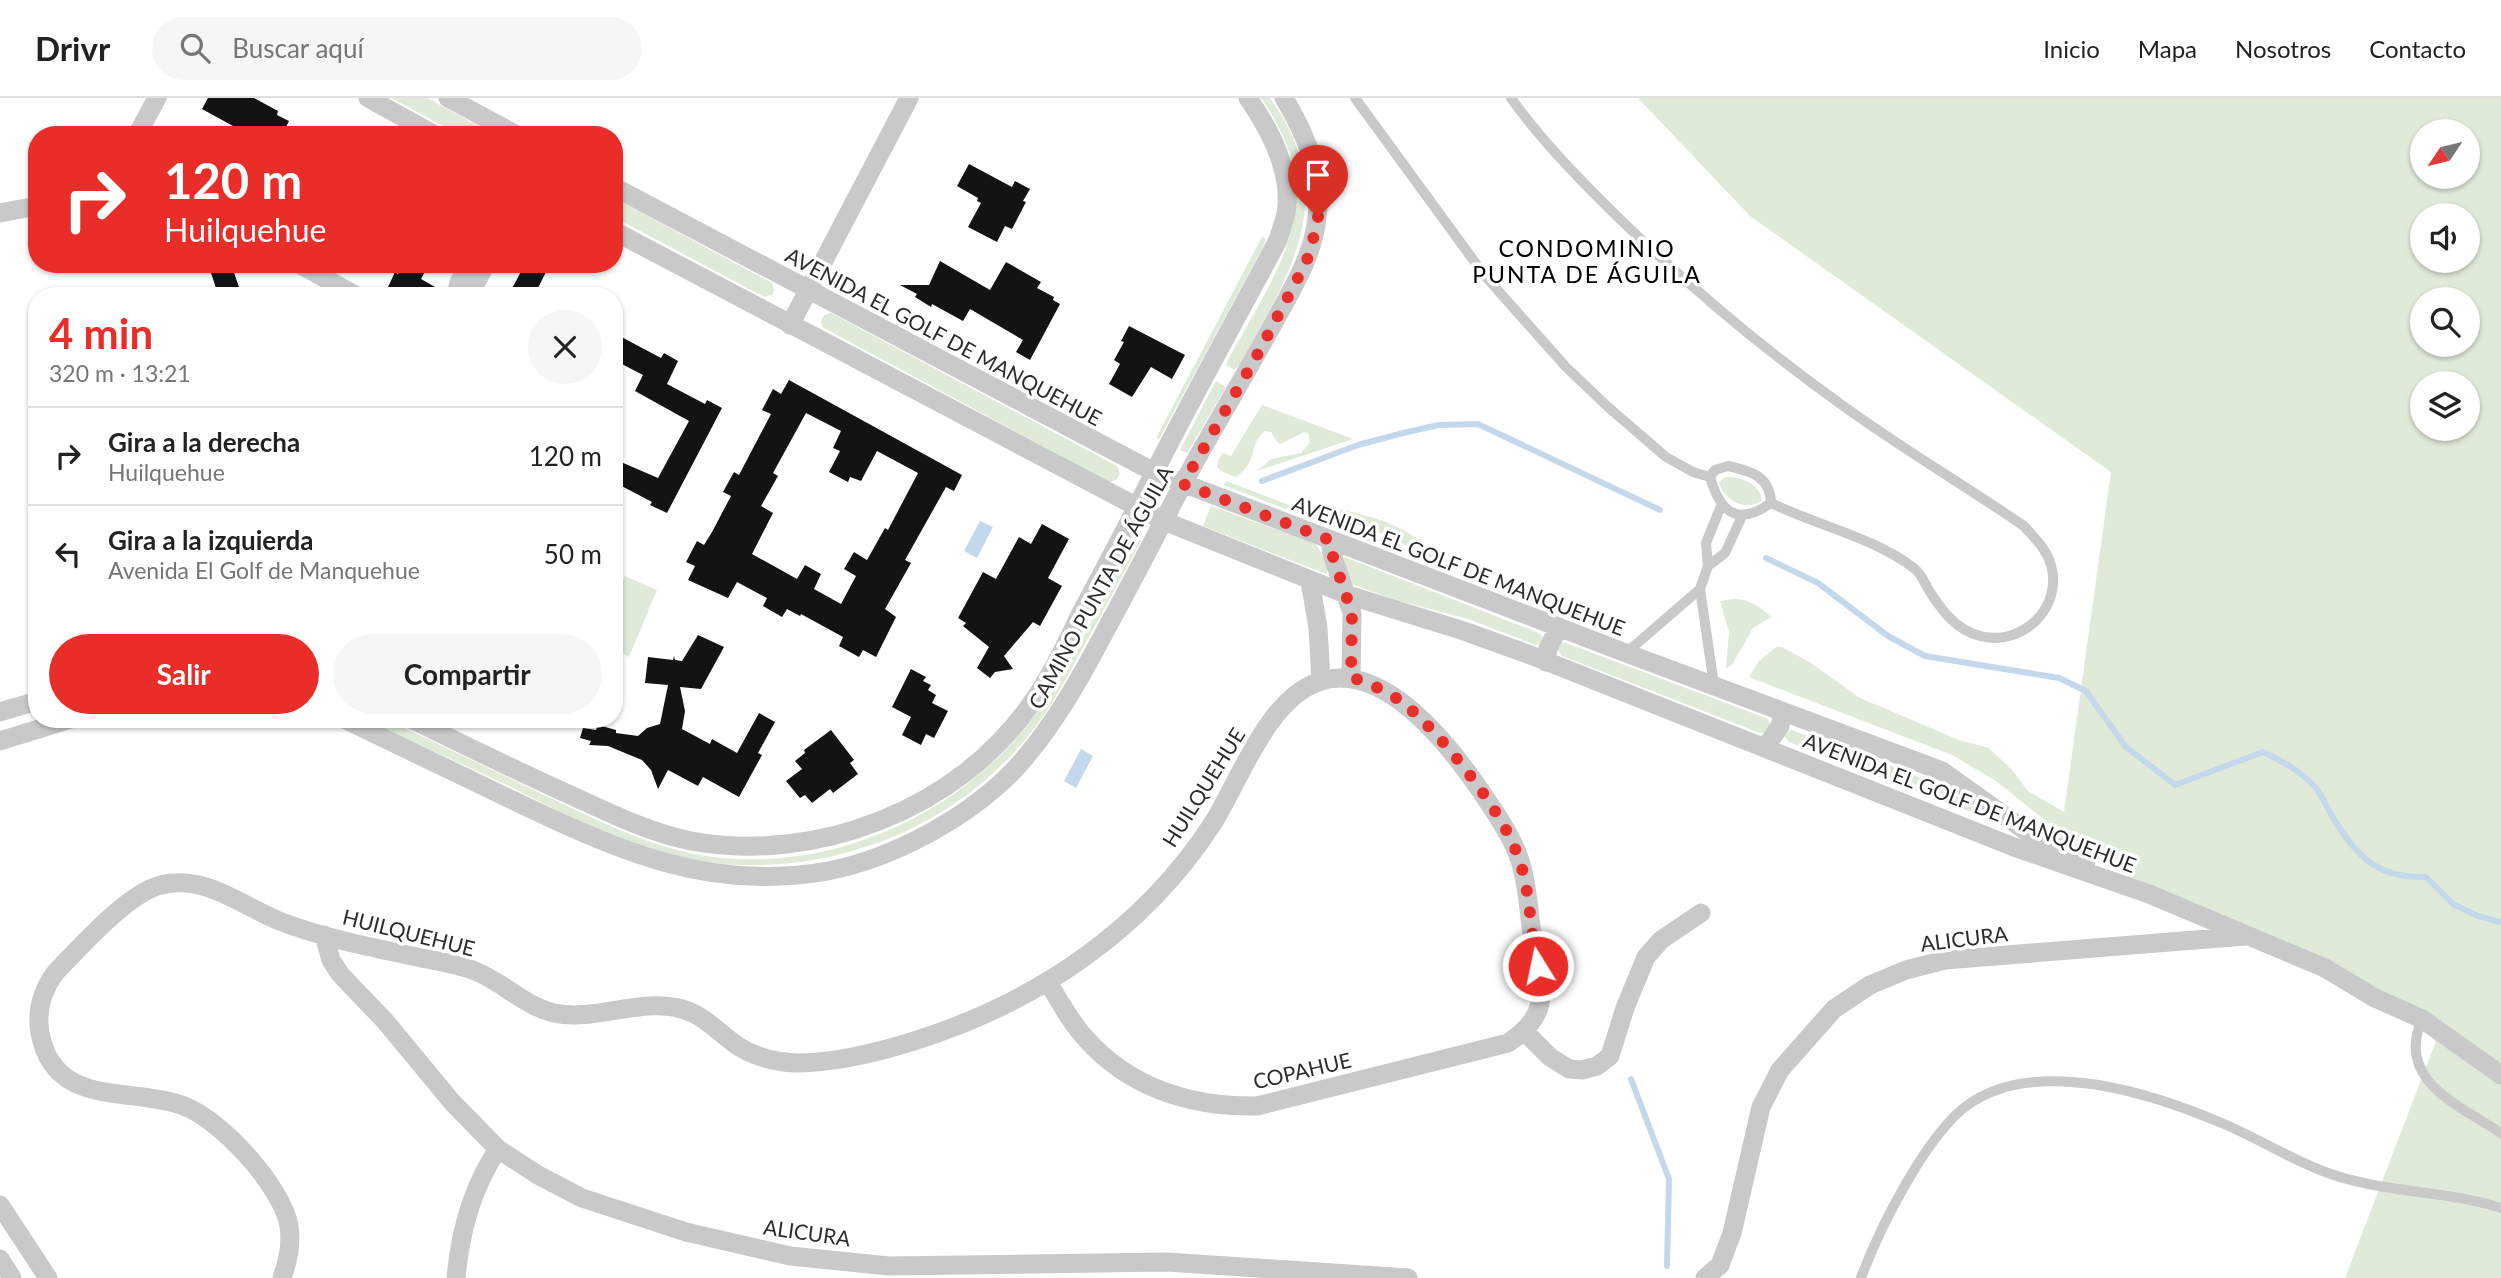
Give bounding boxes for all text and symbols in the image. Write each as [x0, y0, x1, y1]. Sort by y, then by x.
search box [152, 17, 642, 80]
text: Drivr [35, 28, 110, 68]
icon: search [176, 29, 214, 67]
text: Buscar aquí [232, 32, 364, 64]
text: Inicio [2043, 34, 2100, 63]
text: Mapa [2138, 34, 2197, 63]
text: Nosotros [2235, 34, 2331, 63]
text: Contacto [2369, 34, 2466, 63]
north arrow [2410, 119, 2480, 189]
map controls [2410, 119, 2480, 441]
pin [1288, 145, 1348, 217]
text: 120 m [164, 151, 302, 209]
icon: right [49, 154, 140, 245]
icon: arrive [1299, 156, 1337, 194]
button: sound [2410, 203, 2480, 273]
text: Huilquehue [164, 210, 326, 249]
district label: CONDOMINIO PUNTA DE ÁGUILA [1472, 234, 1702, 288]
street label: AVENIDA EL GOLF DE MANQUEHUE [782, 242, 1106, 430]
button: search [2410, 287, 2480, 357]
text: 4 min [49, 308, 153, 358]
button: close [528, 310, 602, 384]
text: 320 m · 13:21 [49, 359, 191, 387]
button: layers [2410, 371, 2480, 441]
text: Gira a la derecha [108, 426, 300, 458]
icon: right [49, 437, 87, 475]
text: 120 m [529, 440, 602, 472]
text: Huilquehue [108, 458, 225, 486]
street label: CAMINO PUNTA DE ÁGUILA [1023, 460, 1178, 713]
street label: AVENIDA EL GOLF DE MANQUEHUE [1289, 490, 1629, 640]
text: Gira a la izquierda [108, 524, 314, 556]
icon: left [49, 535, 87, 573]
text: 50 m [544, 538, 602, 570]
text: Avenida El Golf de Manquehue [108, 556, 420, 584]
button: Salir [49, 634, 319, 714]
button: Compartir [333, 634, 602, 714]
street label: HUILQUEHUE [1157, 723, 1249, 851]
street label: AVENIDA EL GOLF DE MANQUEHUE [1800, 727, 2140, 877]
street label: HUILQUEHUE [340, 903, 478, 961]
street label: ALICURA [1919, 920, 2010, 956]
position arrow [1501, 929, 1575, 1003]
street label: COPAHUE [1251, 1047, 1353, 1093]
street label: ALICURA [762, 1214, 853, 1251]

